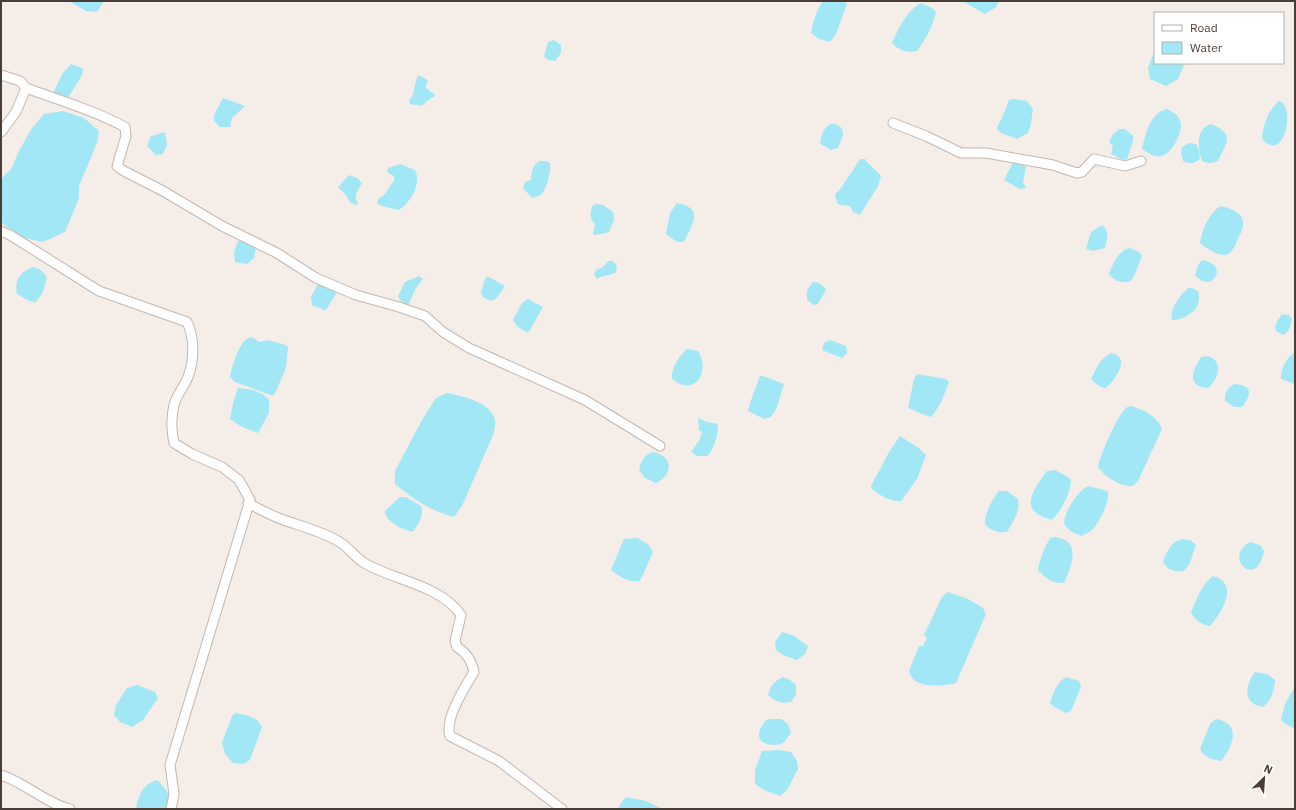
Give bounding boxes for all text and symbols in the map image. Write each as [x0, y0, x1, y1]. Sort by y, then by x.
legend [1154, 12, 1284, 64]
text: Road [1190, 20, 1218, 35]
text: Water [1190, 40, 1223, 55]
north arrow [1244, 758, 1284, 798]
text: N [1262, 761, 1275, 777]

